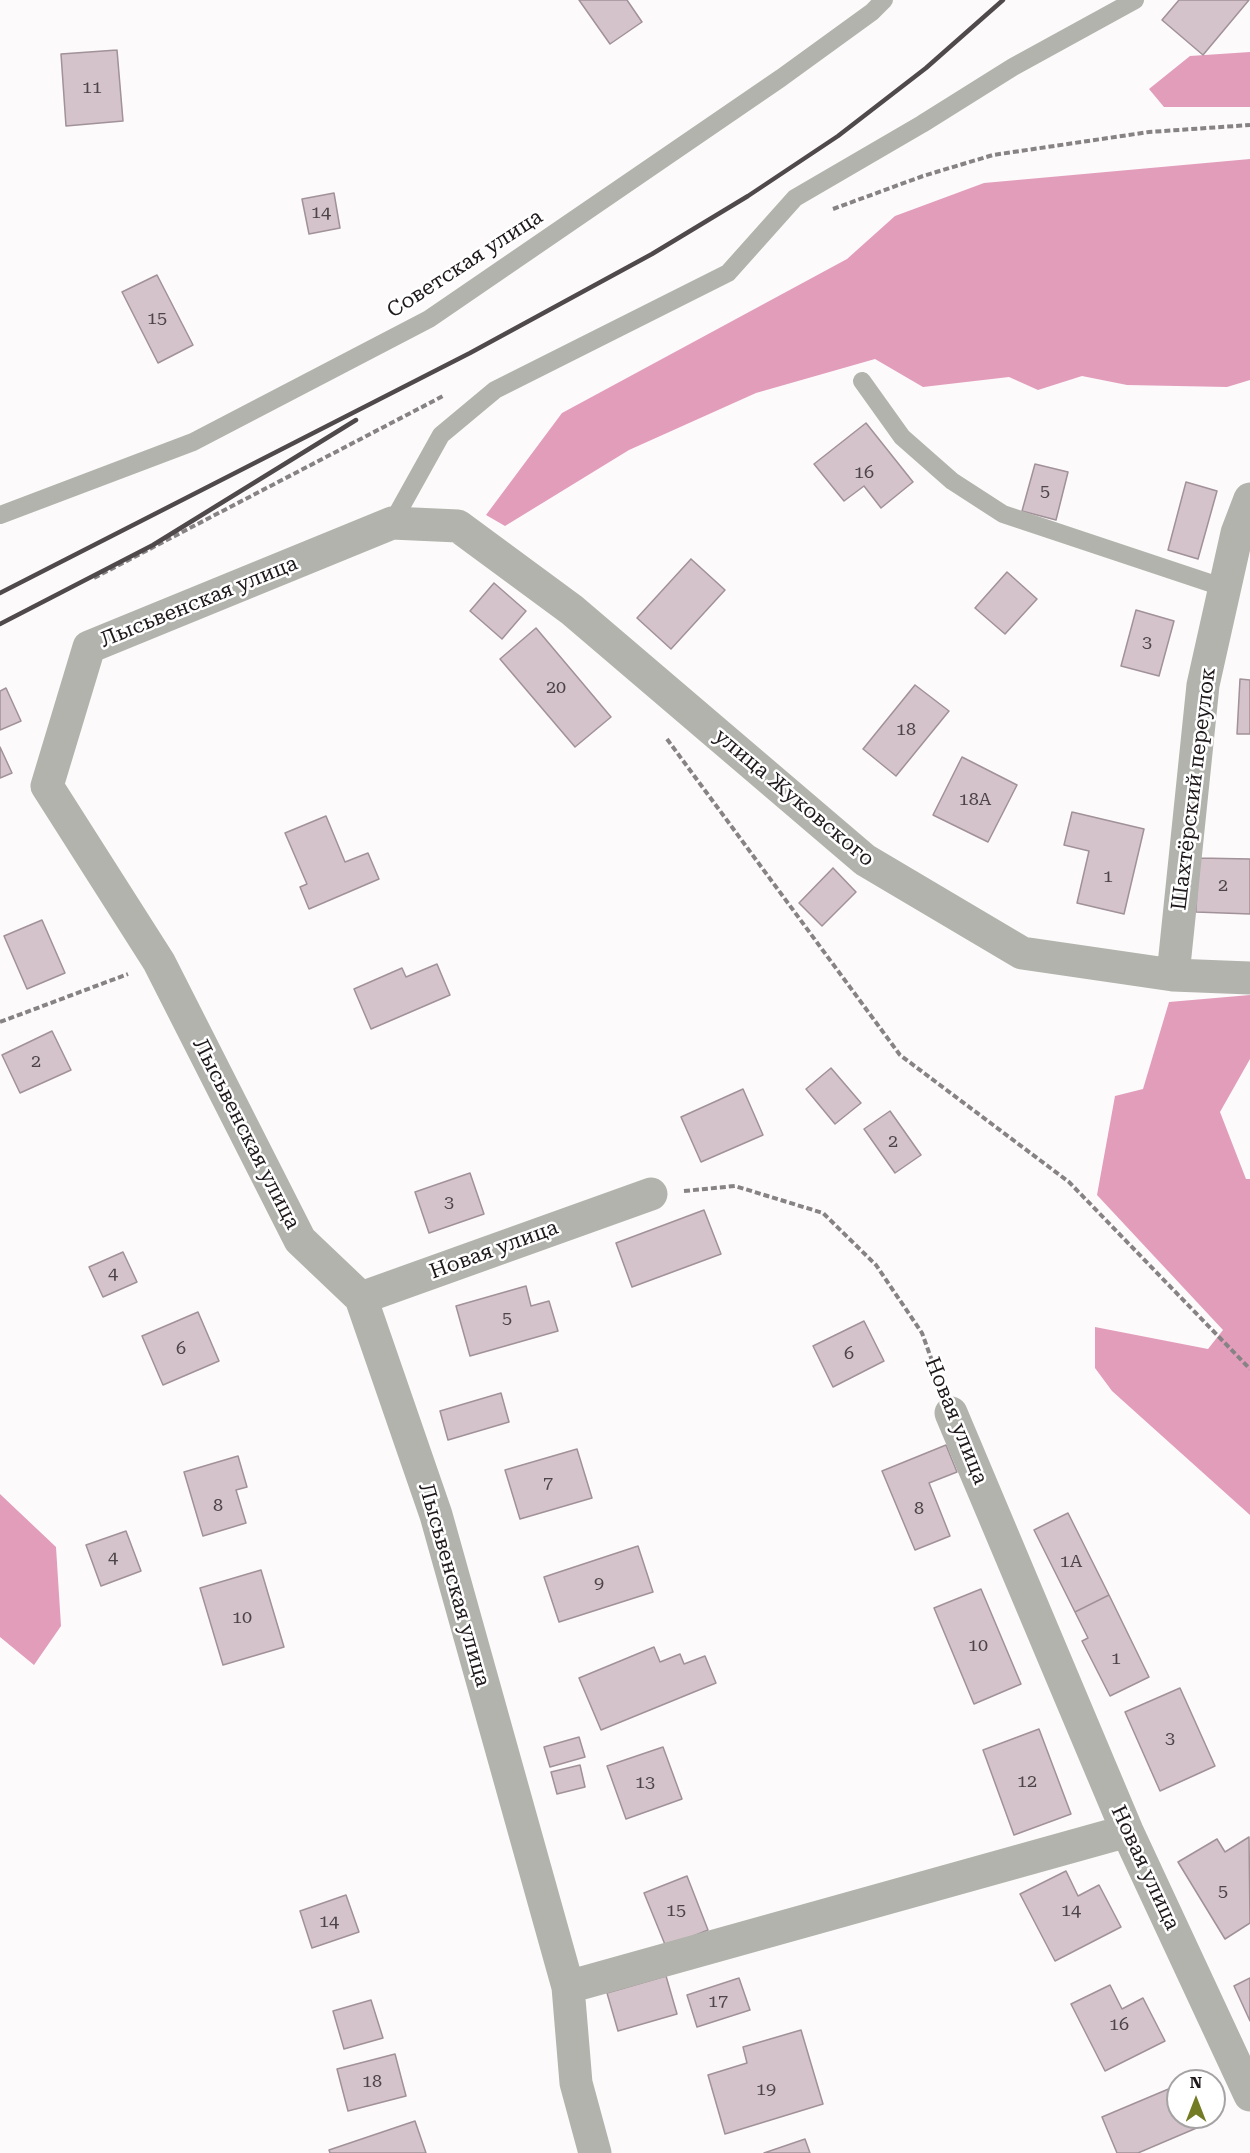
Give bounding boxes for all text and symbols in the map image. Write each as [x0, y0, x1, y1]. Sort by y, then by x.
house number: 11 [82, 77, 102, 99]
house number: 14 [311, 202, 331, 224]
street label: Советская улица [383, 204, 547, 324]
house number: 15 [147, 308, 167, 330]
house number: 16 [854, 462, 874, 484]
house number: 5 [1040, 481, 1050, 503]
street label: Лысьвенская улица [97, 551, 301, 653]
house number: 3 [1142, 632, 1152, 654]
street label: Шахтёрский переулок [1167, 666, 1221, 912]
house number: 20 [546, 677, 566, 699]
house number: 18 [896, 719, 916, 741]
street label: улица Жуковского [709, 724, 879, 872]
house number: 18А [959, 789, 991, 811]
house number: 1 [1103, 866, 1113, 888]
house number: 2 [1218, 875, 1228, 897]
street label: Лысьвенская улица [187, 1034, 305, 1234]
house number: 2 [31, 1051, 41, 1073]
house number: 2 [888, 1131, 898, 1153]
house number: 3 [444, 1192, 454, 1214]
street label: Новая улица [426, 1215, 562, 1285]
house number: 4 [108, 1263, 118, 1285]
house number: 5 [502, 1308, 512, 1330]
house number: 6 [176, 1338, 186, 1360]
house number: 6 [844, 1343, 854, 1365]
street label: Новая улица [919, 1354, 993, 1488]
house number: 7 [543, 1473, 553, 1495]
street label: Лысьвенская улица [413, 1480, 495, 1690]
house number: 8 [213, 1495, 223, 1517]
house number: 8 [914, 1498, 924, 1520]
house number: 4 [108, 1547, 118, 1569]
house number: 1А [1060, 1551, 1082, 1573]
house number: 9 [594, 1573, 604, 1595]
house number: 10 [232, 1607, 252, 1629]
house number: 10 [968, 1635, 988, 1657]
house number: 1 [1111, 1648, 1121, 1670]
house number: 3 [1165, 1728, 1175, 1750]
house number: 12 [1017, 1771, 1037, 1793]
house number: 13 [635, 1772, 655, 1794]
street label: Новая улица [1105, 1802, 1185, 1934]
house number: 5 [1218, 1881, 1228, 1903]
house number: 15 [666, 1900, 686, 1922]
house number: 14 [1061, 1900, 1081, 1922]
house number: 14 [319, 1911, 339, 1933]
house number: 17 [708, 1991, 728, 2013]
house number: 16 [1109, 2014, 1129, 2036]
north arrow [1166, 2069, 1226, 2129]
house number: 18 [362, 2071, 382, 2093]
text: N [1190, 2073, 1202, 2092]
house number: 19 [756, 2079, 776, 2101]

